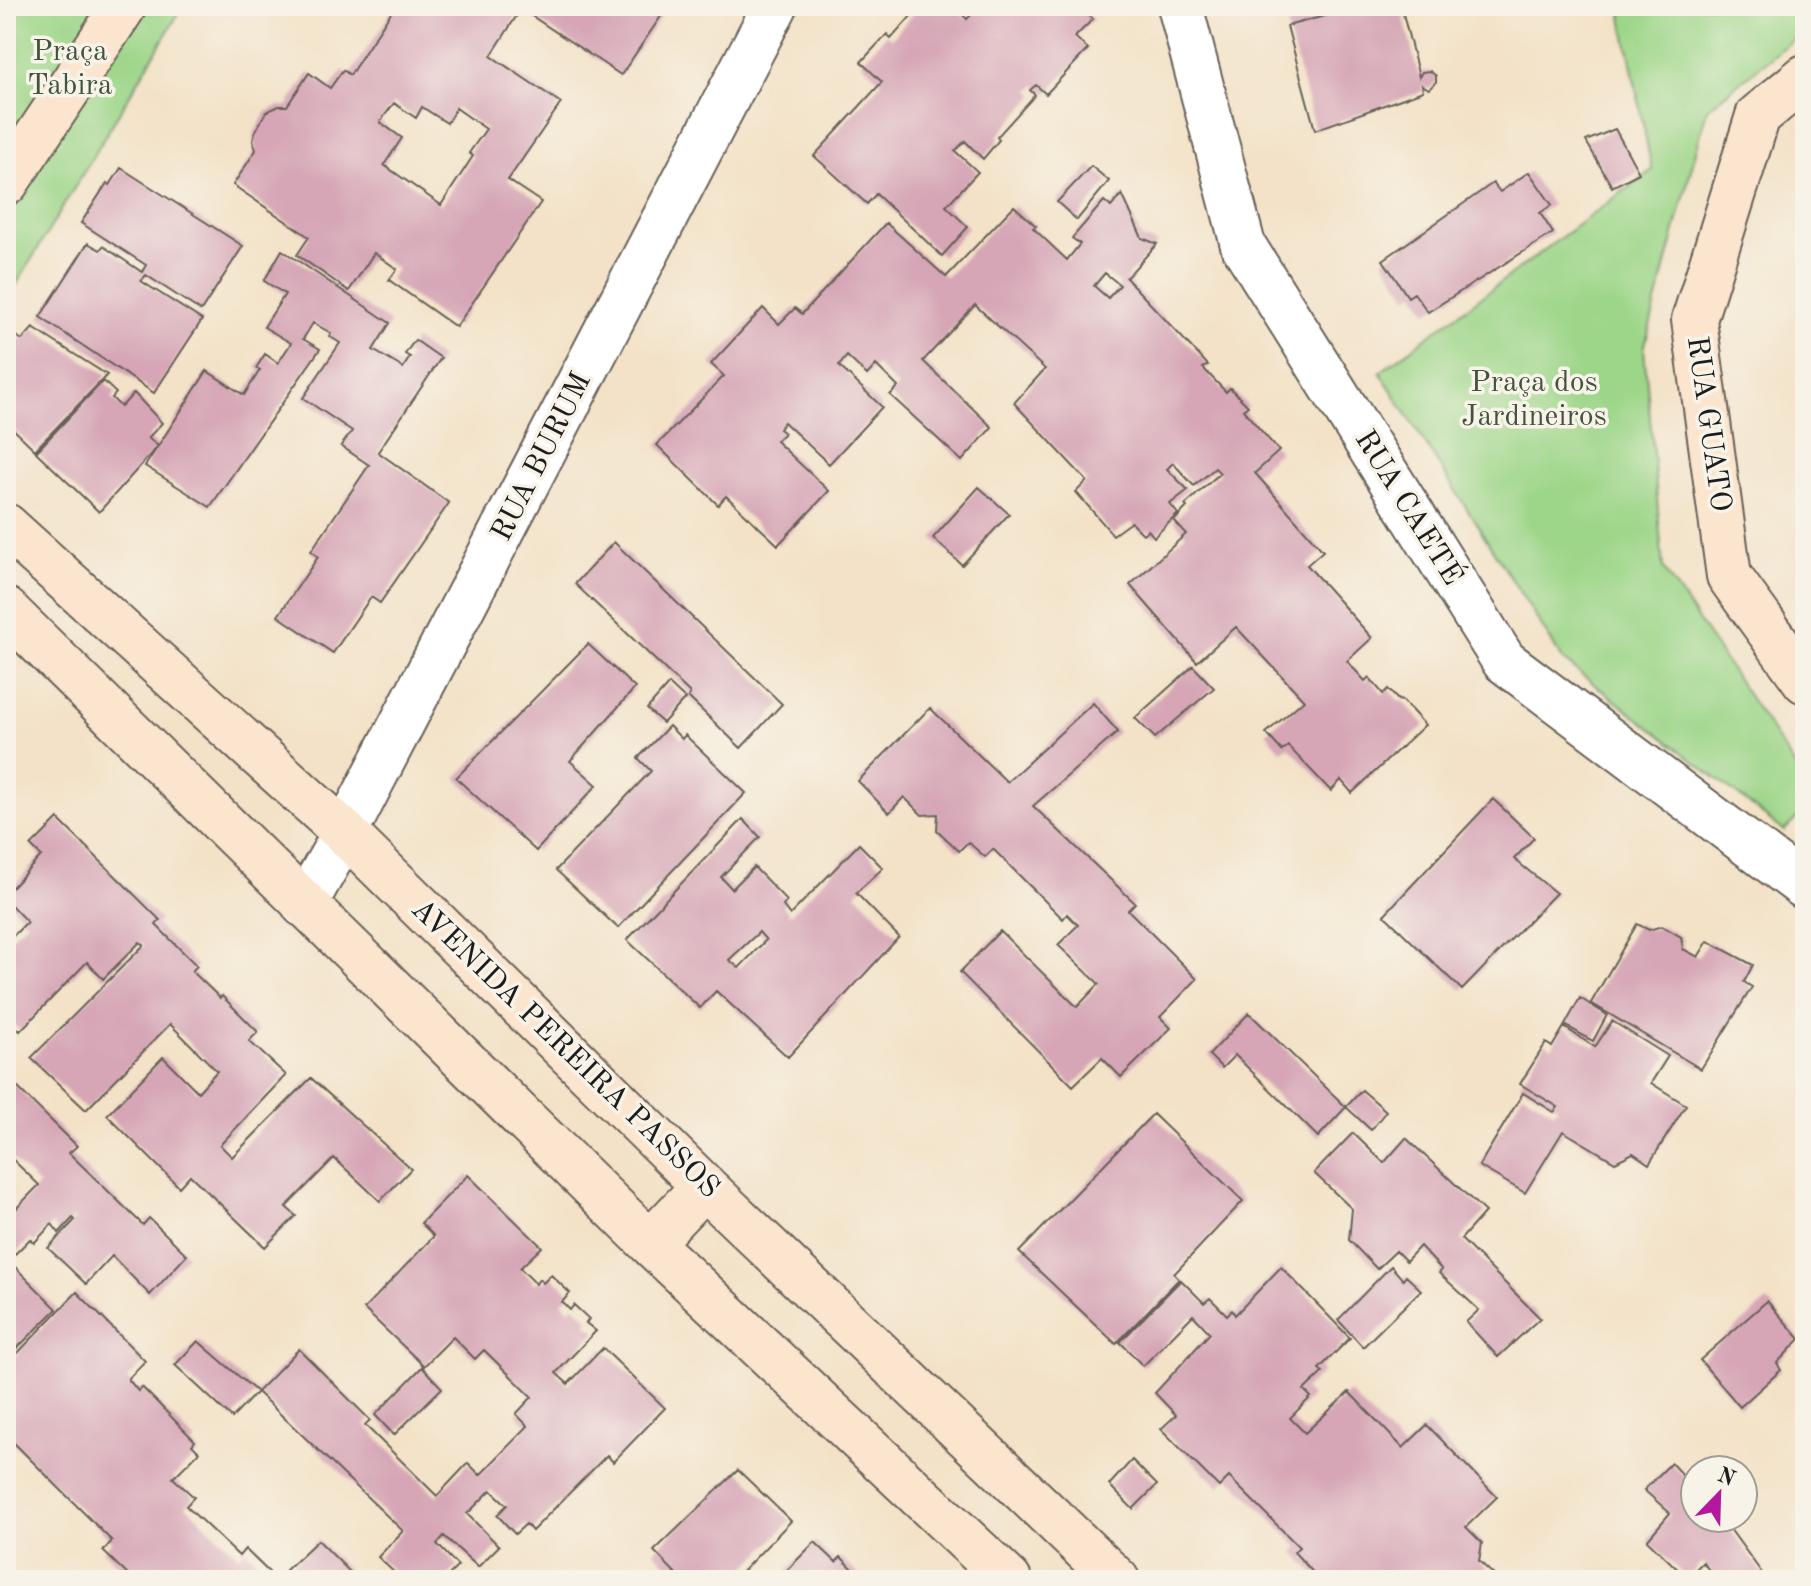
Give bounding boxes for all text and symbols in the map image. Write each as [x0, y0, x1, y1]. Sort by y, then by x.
park label: Praça Tabira [27, 37, 113, 101]
street label: RUA GUATO [1681, 334, 1735, 514]
street label: RUA BURUM [487, 368, 597, 546]
park label: Praça dos Jardineiros [1461, 368, 1607, 432]
street label: RUA CAETÉ [1349, 423, 1472, 591]
street label: AVENIDA PEREIRA PASSOS [405, 894, 725, 1204]
north arrow [1679, 1454, 1759, 1534]
text: N [1714, 1464, 1738, 1491]

